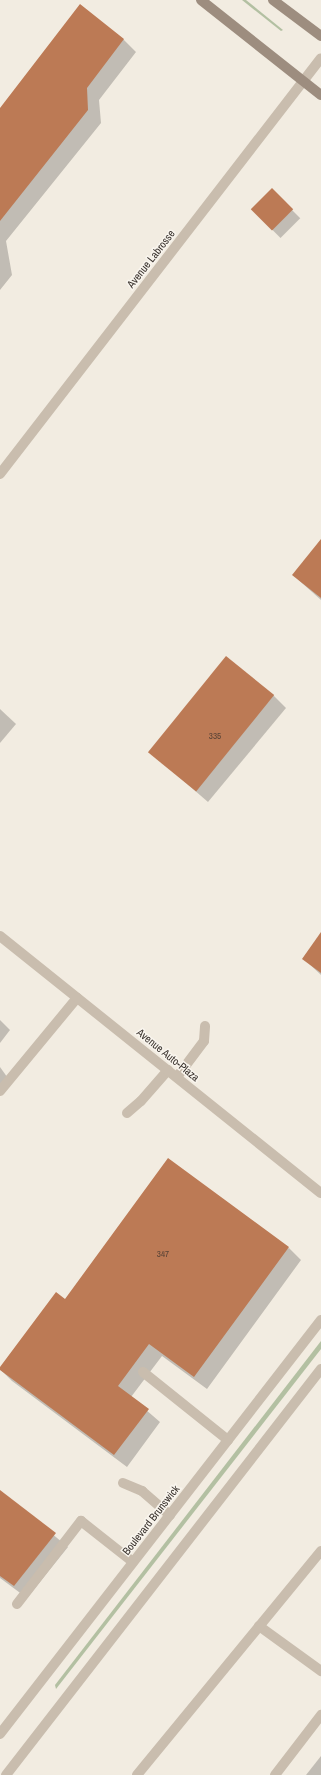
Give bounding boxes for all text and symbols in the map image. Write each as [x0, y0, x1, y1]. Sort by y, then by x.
street label: Avenue Labrosse [124, 227, 178, 291]
house number: 335 [209, 731, 221, 741]
street label: Avenue Auto-Plaza [134, 1026, 202, 1084]
house number: 347 [157, 1249, 169, 1259]
street label: Boulevard Brunswick [120, 1483, 182, 1557]

